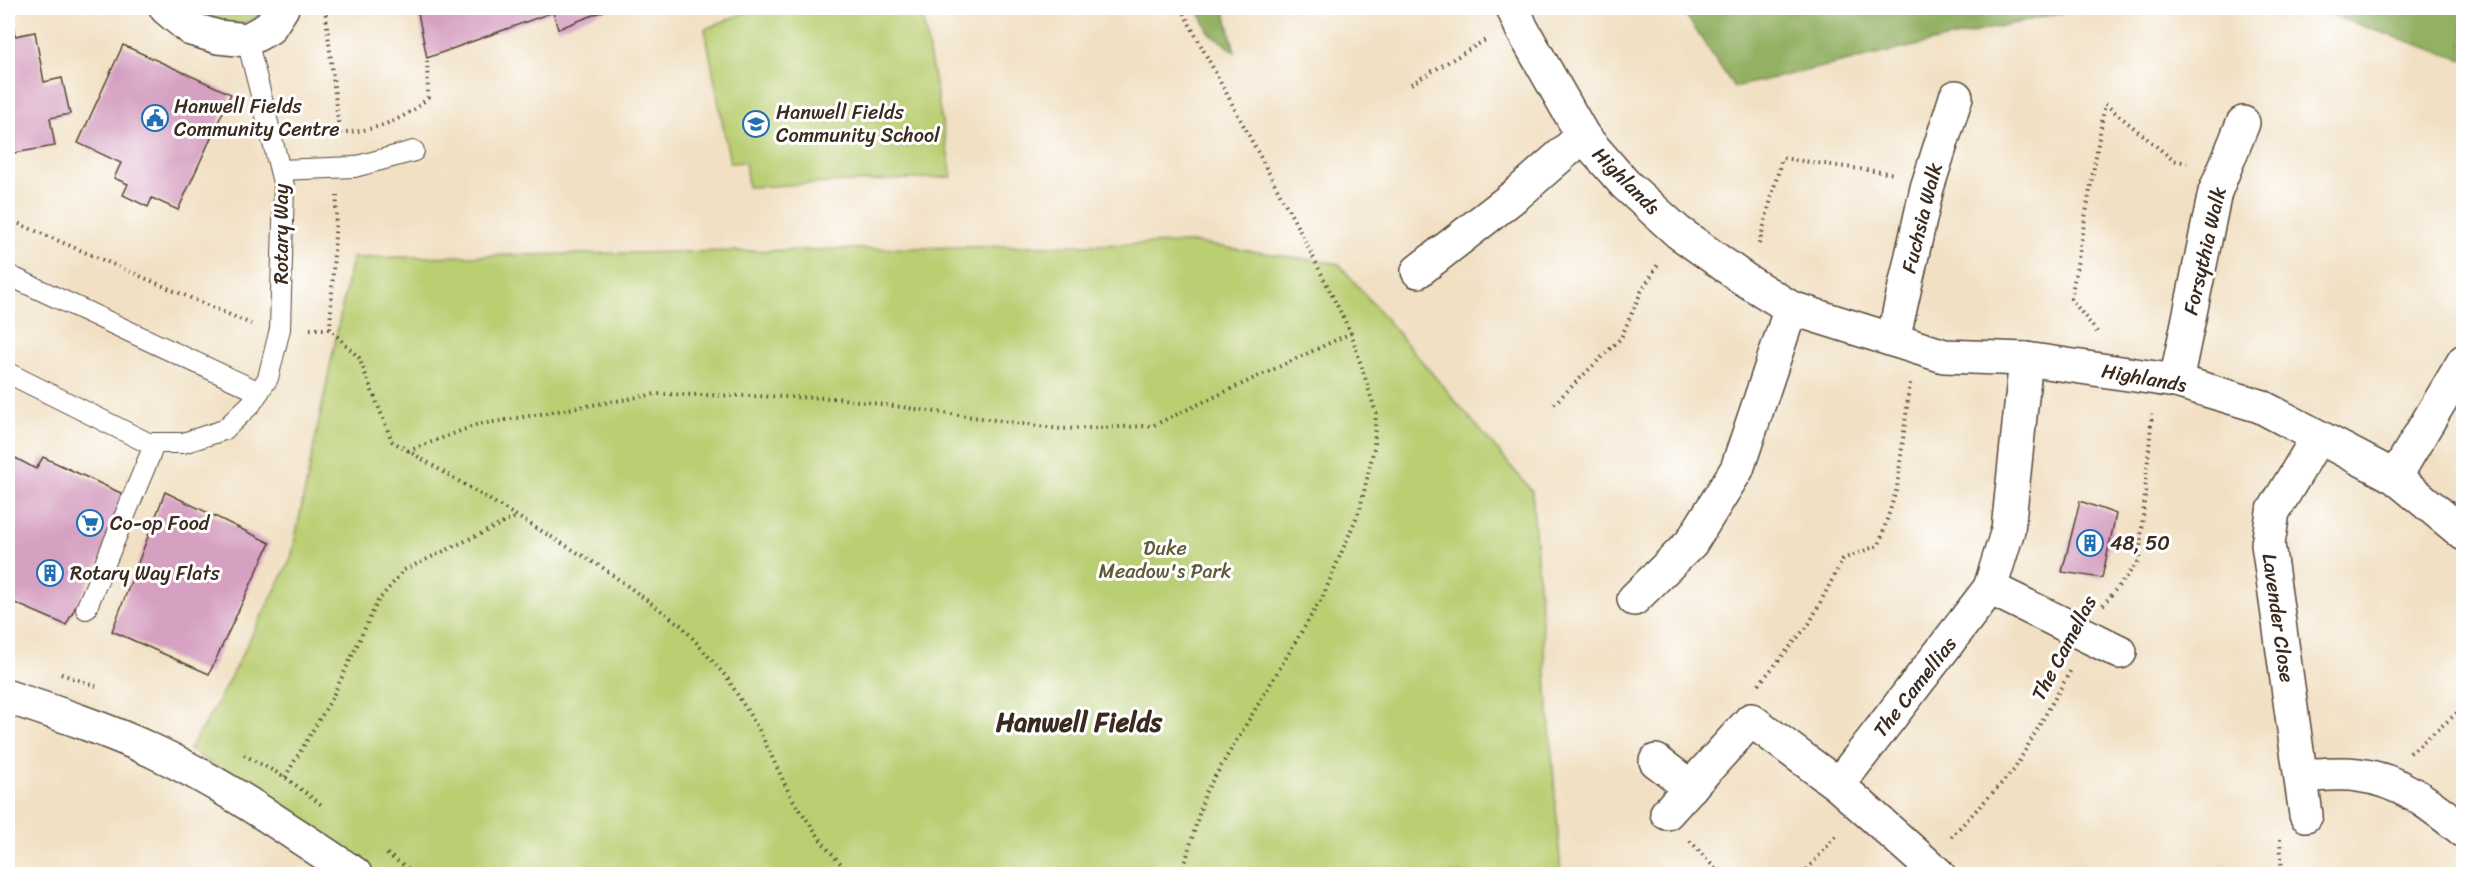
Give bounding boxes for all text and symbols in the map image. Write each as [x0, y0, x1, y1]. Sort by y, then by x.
place label: Hanwell Fields Community Centre [174, 89, 340, 147]
place label: Hanwell Fields Community School [776, 95, 941, 153]
public building icon: Hanwell Fields Community Centre [140, 103, 170, 133]
school or university icon: Hanwell Fields Community School [741, 109, 771, 139]
street label: Highlands [1583, 138, 1669, 224]
street label: Fuchsia Walk [1891, 159, 1953, 277]
street label: Rotary Way [264, 183, 299, 284]
street label: Forsythia Walk [2173, 183, 2237, 318]
street label: Highlands [2099, 353, 2190, 403]
place label: Co-op Food [110, 506, 211, 541]
supermarket icon: Co-op Food [75, 508, 105, 538]
place label: 48, 50 [2110, 526, 2170, 561]
building icon: 48, 50 [2075, 528, 2105, 558]
park label: Duke Meadow's Park [1099, 531, 1232, 589]
street label: Lavender Close [2252, 551, 2304, 685]
place label: Rotary Way Flats [70, 556, 220, 591]
building icon: Rotary Way Flats [35, 558, 65, 588]
street label: The Camellas [2021, 588, 2107, 707]
street label: The Camellias [1864, 628, 1966, 745]
district label: Hanwell Fields [996, 699, 1163, 745]

